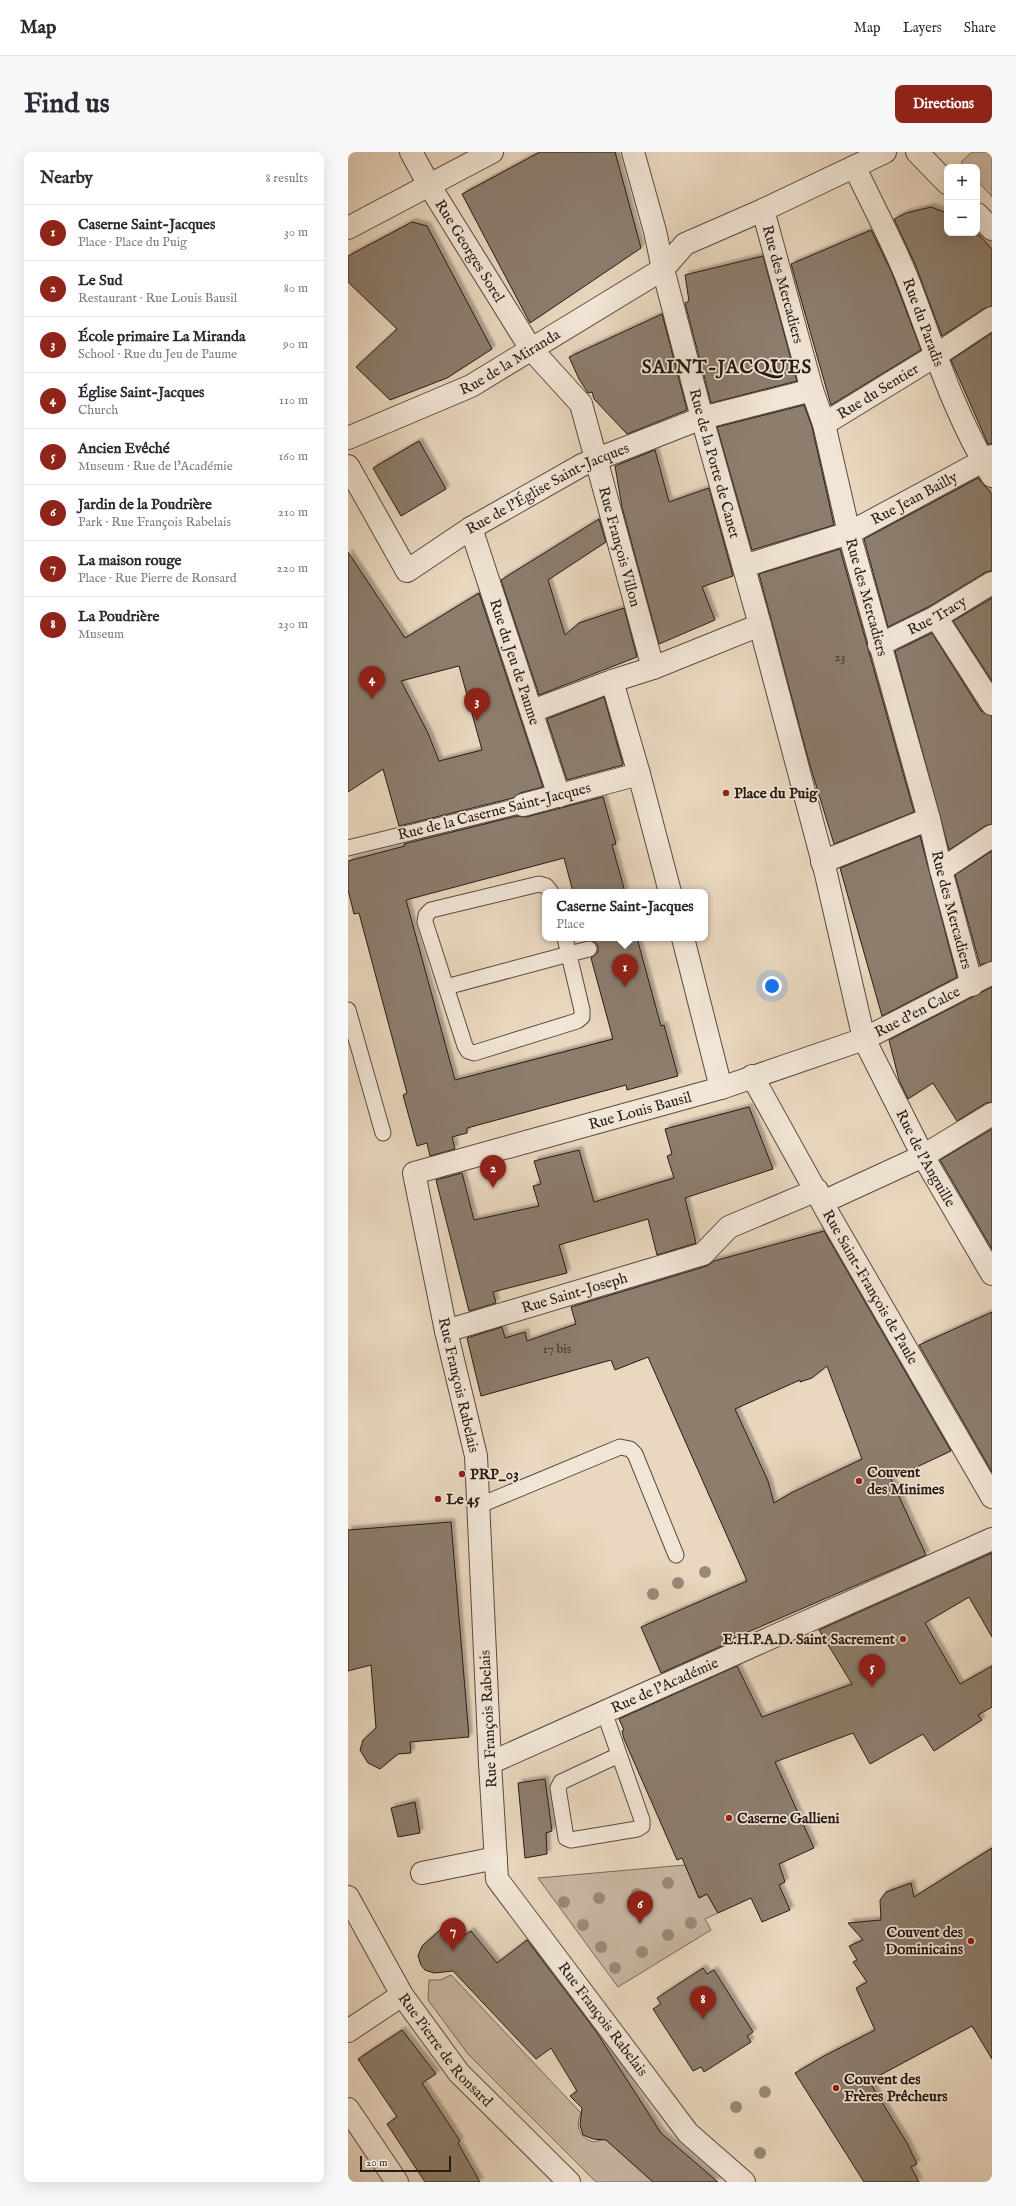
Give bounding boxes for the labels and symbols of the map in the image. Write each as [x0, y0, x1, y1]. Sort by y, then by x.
street label: Rue Georges Sorel [430, 196, 509, 307]
street label: Rue des Mercadiers [758, 223, 808, 346]
street label: Rue du Paradis [898, 276, 948, 369]
street label: Rue de la Miranda [457, 325, 564, 400]
district label: SAINT-JACQUES [642, 356, 812, 380]
street label: Rue du Sentier [834, 359, 923, 424]
street label: Rue de la Porte de Canet [685, 387, 744, 540]
street label: Rue de l'Église Saint-Jacques [463, 438, 632, 539]
street label: Rue Jean Bailly [868, 467, 961, 529]
street label: Rue François Villon [594, 485, 645, 609]
street label: Rue des Mercadiers [841, 536, 892, 658]
street label: Rue Tracy [904, 591, 971, 640]
street label: Rue du Jeu de Paume [485, 597, 544, 728]
house number: 23 [835, 649, 846, 666]
pin: 4 [359, 666, 385, 699]
pin: 3 [464, 688, 490, 721]
street label: Rue de la Caserne Saint-Jacques [395, 778, 593, 845]
place label: Place du Puig [734, 784, 818, 803]
marker: Place du Puig [721, 788, 731, 798]
street label: Rue des Mercadiers [927, 849, 976, 971]
pin: 1 [612, 954, 638, 987]
your location [762, 976, 782, 996]
street label: Rue d'en Calce [871, 982, 964, 1042]
street label: Rue Louis Bausil [586, 1087, 695, 1134]
street label: Rue de l'Anguille [891, 1107, 960, 1211]
pin: 2 [480, 1155, 506, 1188]
street label: Rue Saint-François de Paule [818, 1206, 922, 1368]
street label: Rue Saint-Joseph [519, 1268, 630, 1318]
street label: Rue François Rabelais [434, 1316, 483, 1455]
house number: 17 bis [543, 1341, 572, 1358]
place label: Couvent des Minimes [867, 1463, 945, 1499]
place label: PRP_03 [470, 1465, 519, 1484]
marker: PRP_03 [457, 1469, 467, 1479]
marker: Couvent des Minimes [854, 1476, 864, 1486]
place label: Le 45 [446, 1490, 480, 1509]
marker: Le 45 [433, 1494, 443, 1504]
place label: E.H.P.A.D. Saint Sacrement [723, 1630, 896, 1649]
marker: E.H.P.A.D. Saint Sacrement [898, 1634, 908, 1644]
street label: Rue François Rabelais [475, 1649, 502, 1788]
street label: Rue de l'Académie [608, 1653, 721, 1718]
pin: 5 [859, 1654, 885, 1687]
place label: Caserne Gallieni [737, 1809, 839, 1828]
marker: Caserne Gallieni [724, 1813, 734, 1823]
pin: 6 [627, 1891, 653, 1924]
pin: 7 [440, 1918, 466, 1951]
place label: Couvent des Dominicains [885, 1923, 964, 1959]
marker: Couvent des Dominicains [966, 1936, 976, 1946]
street label: Rue François Rabelais [553, 1958, 652, 2080]
pin: 8 [690, 1986, 716, 2019]
street label: Rue Pierre de Ronsard [394, 1989, 497, 2112]
place label: Couvent des Frères Prêcheurs [844, 2070, 948, 2106]
marker: Couvent des Frères Prêcheurs [831, 2083, 841, 2093]
scale bar [360, 2154, 451, 2173]

